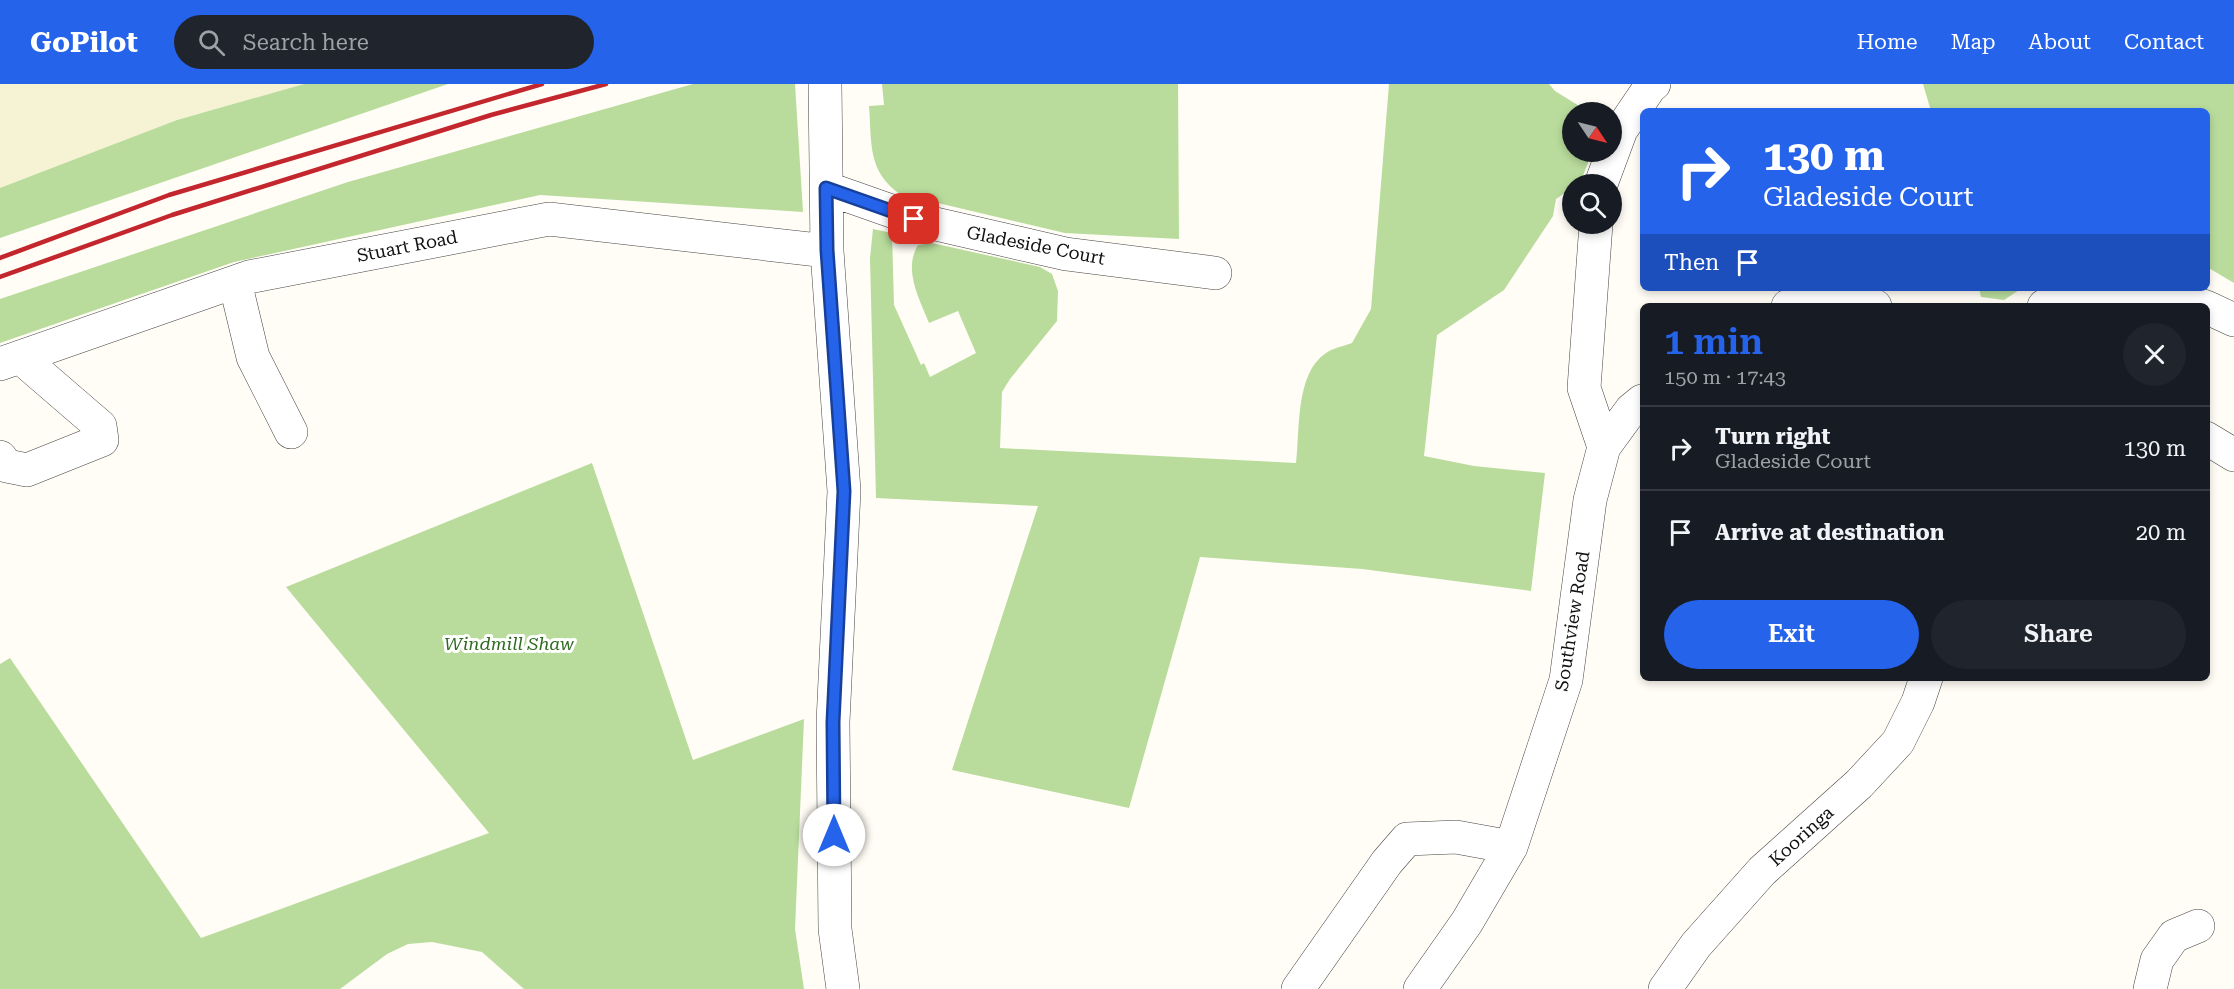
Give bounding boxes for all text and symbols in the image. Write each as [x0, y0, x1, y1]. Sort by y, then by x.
search box [174, 15, 594, 69]
text: GoPilot [30, 26, 138, 59]
icon: search [195, 26, 228, 59]
text: Search here [243, 30, 369, 55]
text: Home [1857, 30, 1918, 54]
text: Map [1951, 30, 1996, 54]
text: About [2029, 30, 2091, 54]
text: Contact [2124, 30, 2204, 54]
north arrow [1562, 102, 1622, 162]
map controls [1562, 102, 1622, 234]
text: 130 m [1763, 131, 1885, 180]
icon: right [1664, 132, 1742, 210]
button: search [1562, 174, 1622, 234]
text: Gladeside Court [1763, 181, 1974, 213]
pin [888, 193, 939, 244]
icon: arrive [897, 202, 930, 235]
street label: Gladeside Court [965, 221, 1107, 269]
street label: Stuart Road [355, 226, 460, 266]
icon: arrive [1731, 246, 1764, 279]
text: Then [1664, 250, 1719, 275]
text: 1 min [1664, 321, 1763, 363]
button: close [2123, 323, 2186, 386]
text: 150 m · 17:43 [1664, 365, 1786, 389]
text: Turn right [1715, 424, 1830, 449]
icon: right [1664, 432, 1697, 465]
text: 130 m [2123, 436, 2186, 461]
text: Gladeside Court [1715, 449, 1871, 473]
icon: arrive [1664, 516, 1697, 549]
text: Arrive at destination [1715, 520, 1944, 545]
text: 20 m [2136, 520, 2186, 545]
street label: Southview Road [1551, 549, 1594, 693]
button: Exit [1664, 600, 1919, 669]
button: Share [1931, 600, 2186, 669]
park label: Windmill Shaw [444, 633, 574, 654]
street label: Kooringa [1765, 802, 1838, 870]
position arrow [802, 803, 866, 867]

